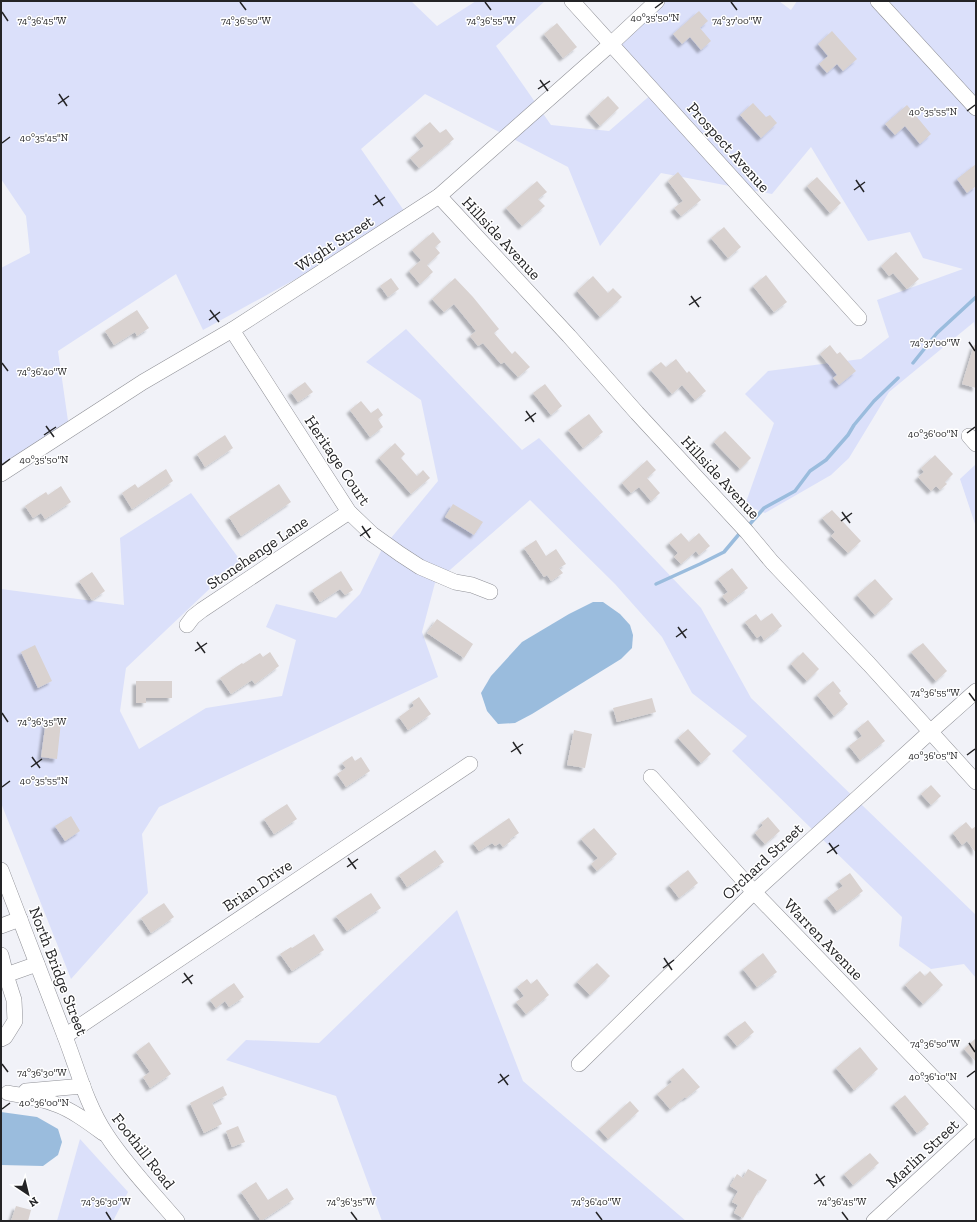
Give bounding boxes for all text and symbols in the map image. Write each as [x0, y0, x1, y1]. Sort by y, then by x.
text: 40°35'50"N [631, 12, 680, 24]
text: 74°36'45"W [18, 15, 67, 27]
text: 74°36'50"W [221, 15, 271, 27]
text: 74°36'55"W [466, 15, 516, 27]
text: 74°37'00"W [712, 15, 762, 27]
street label: Prospect Avenue [683, 98, 774, 196]
text: 40°35'55"N [909, 106, 958, 118]
text: 40°35'45"N [20, 132, 69, 144]
street label: Hillside Avenue [458, 193, 545, 284]
street label: Wight Street [292, 211, 377, 276]
text: 74°37'00"W [910, 337, 960, 349]
text: 74°36'40"W [17, 366, 67, 378]
street label: Heritage Court [301, 412, 375, 509]
text: 40°36'00"N [908, 428, 959, 440]
street label: Hillside Avenue [677, 432, 764, 523]
text: 40°35'50"N [20, 454, 69, 466]
street label: Stonehenge Lane [203, 512, 312, 593]
text: 74°36'55"W [910, 687, 960, 699]
text: 74°36'35"W [18, 716, 67, 728]
text: 40°36'05"N [908, 750, 958, 762]
text: 40°35'55"N [20, 775, 69, 787]
street label: Orchard Street [718, 819, 807, 904]
street label: Brian Drive [219, 855, 295, 915]
street label: Warren Avenue [780, 895, 867, 984]
street label: North Bridge Street [25, 904, 92, 1038]
text: 74°36'50"W [910, 1038, 960, 1050]
text: 74°36'30"W [17, 1067, 67, 1079]
text: 40°36'10"N [909, 1071, 958, 1083]
text: 40°36'00"N [19, 1097, 70, 1109]
street label: Foothill Road [108, 1110, 179, 1193]
street label: Marlin Street [882, 1115, 963, 1192]
north arrow [8, 1174, 48, 1214]
text: N [26, 1194, 41, 1210]
text: 74°36'30"W [81, 1196, 131, 1208]
text: 74°36'35"W [327, 1196, 376, 1208]
text: 74°36'40"W [571, 1196, 621, 1208]
text: 74°36'45"W [818, 1196, 867, 1208]

